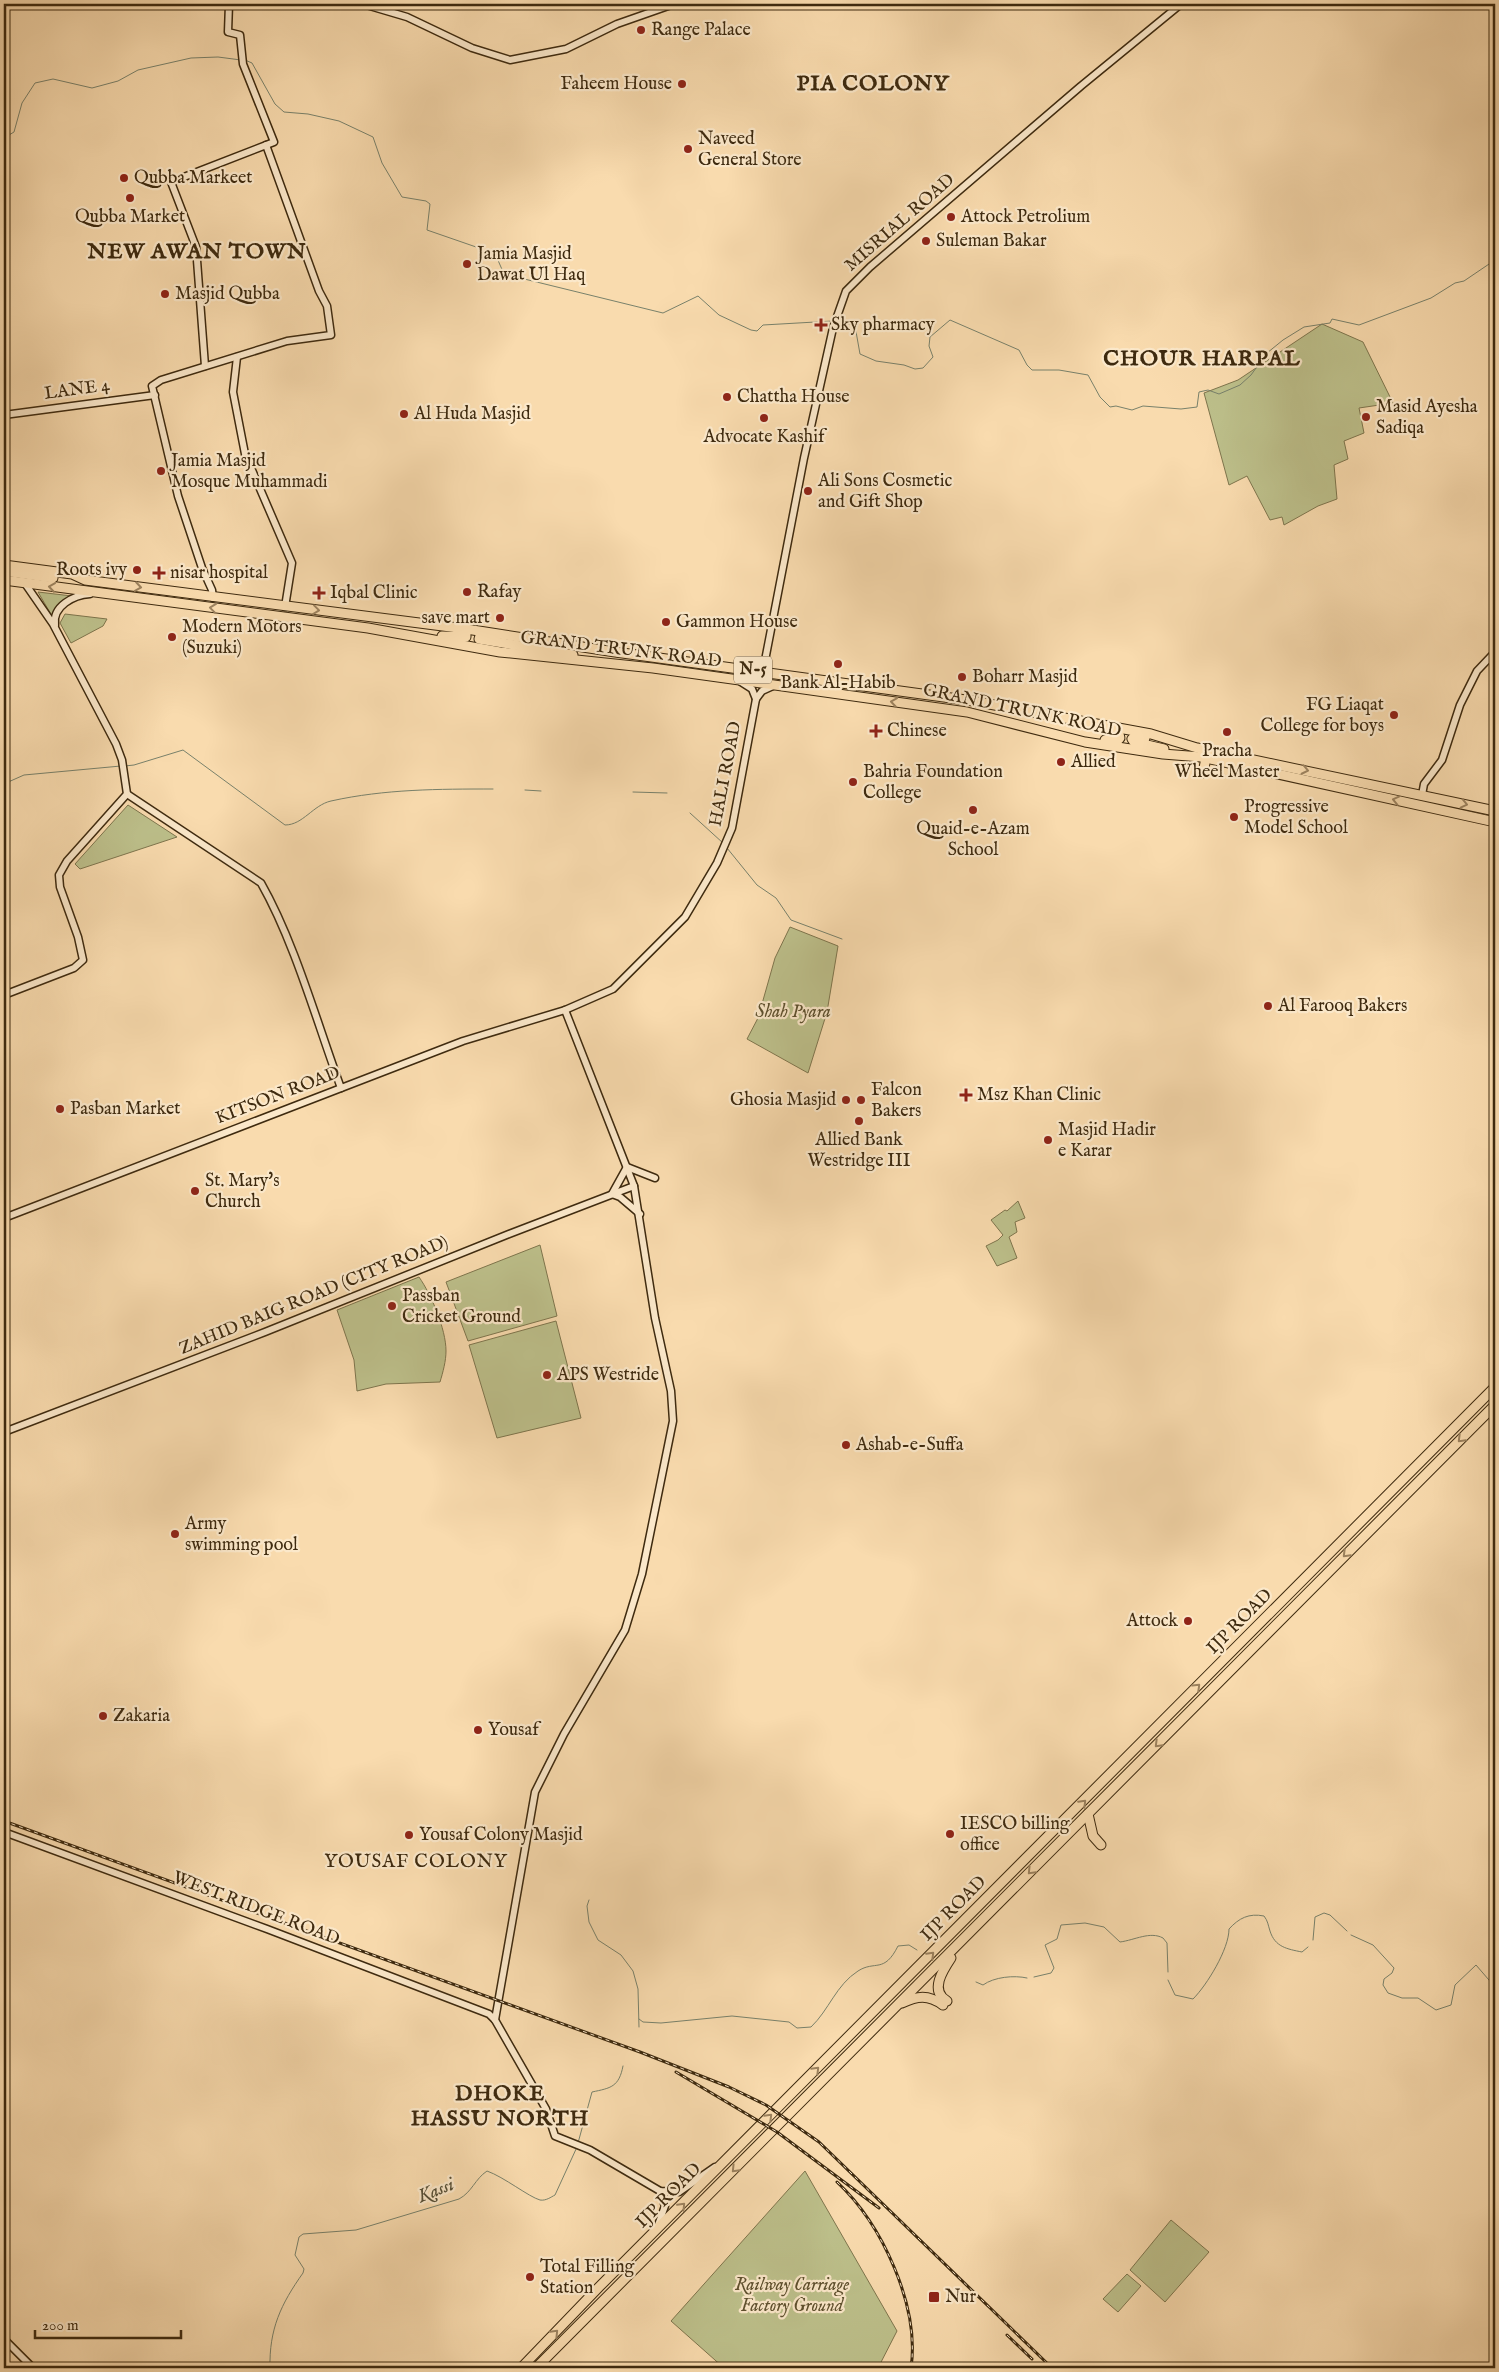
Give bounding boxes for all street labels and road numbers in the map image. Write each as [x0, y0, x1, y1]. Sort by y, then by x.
street label: MISRIAL ROAD [840, 169, 960, 277]
street label: LANE 4 [43, 374, 111, 406]
street label: GRAND TRUNK ROAD [519, 626, 723, 674]
road number: N-5 [734, 656, 772, 684]
street label: GRAND TRUNK ROAD [921, 679, 1123, 743]
street label: HALI ROAD [705, 720, 747, 828]
street label: KITSON ROAD [212, 1062, 344, 1130]
street label: ZAHID BAIG ROAD (CITY ROAD) [176, 1231, 452, 1361]
street label: IJP ROAD [1202, 1584, 1278, 1660]
street label: WEST RIDGE ROAD [169, 1867, 343, 1951]
street label: IJP ROAD [916, 1871, 992, 1947]
street label: IJP ROAD [631, 2158, 707, 2234]

